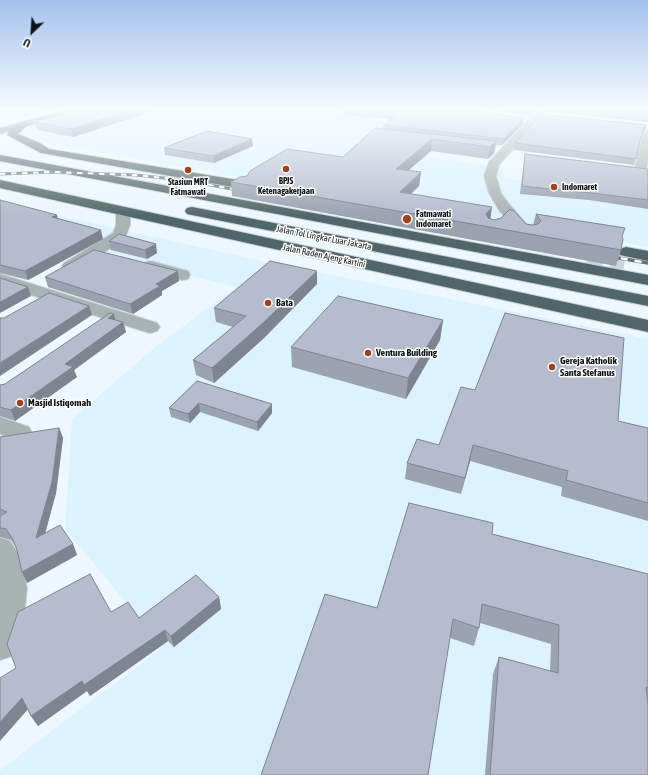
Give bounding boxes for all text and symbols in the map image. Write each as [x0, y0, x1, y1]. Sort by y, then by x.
north arrow [12, 12, 52, 52]
text: U [21, 36, 32, 50]
marker: BPJS Ketenagakerjaan [281, 164, 291, 174]
marker: Stasiun MRT Fatmawati [183, 165, 193, 175]
place label: BPJS Ketenagakerjaan [258, 176, 314, 197]
place label: Stasiun MRT Fatmawati [168, 177, 208, 198]
marker: Indomaret [549, 182, 559, 192]
place label: Indomaret [562, 182, 597, 192]
place label: Fatmawati Indomaret [416, 209, 451, 230]
marker: Fatmawati Indomaret [401, 213, 413, 225]
street label: Jalan Tol Lingkar Luar Jakarta [275, 223, 373, 253]
street label: Jalan Raden Ajeng Kartini [282, 242, 366, 270]
place label: Bata [276, 297, 293, 309]
marker: Bata [263, 298, 273, 308]
place label: Ventura Building [376, 347, 437, 359]
marker: Ventura Building [363, 348, 373, 358]
place label: Gereja Katholik Santa Stefanus [560, 355, 617, 378]
marker: Gereja Katholik Santa Stefanus [547, 362, 557, 372]
place label: Masjid Istiqomah [28, 397, 91, 409]
marker: Masjid Istiqomah [15, 398, 25, 408]

